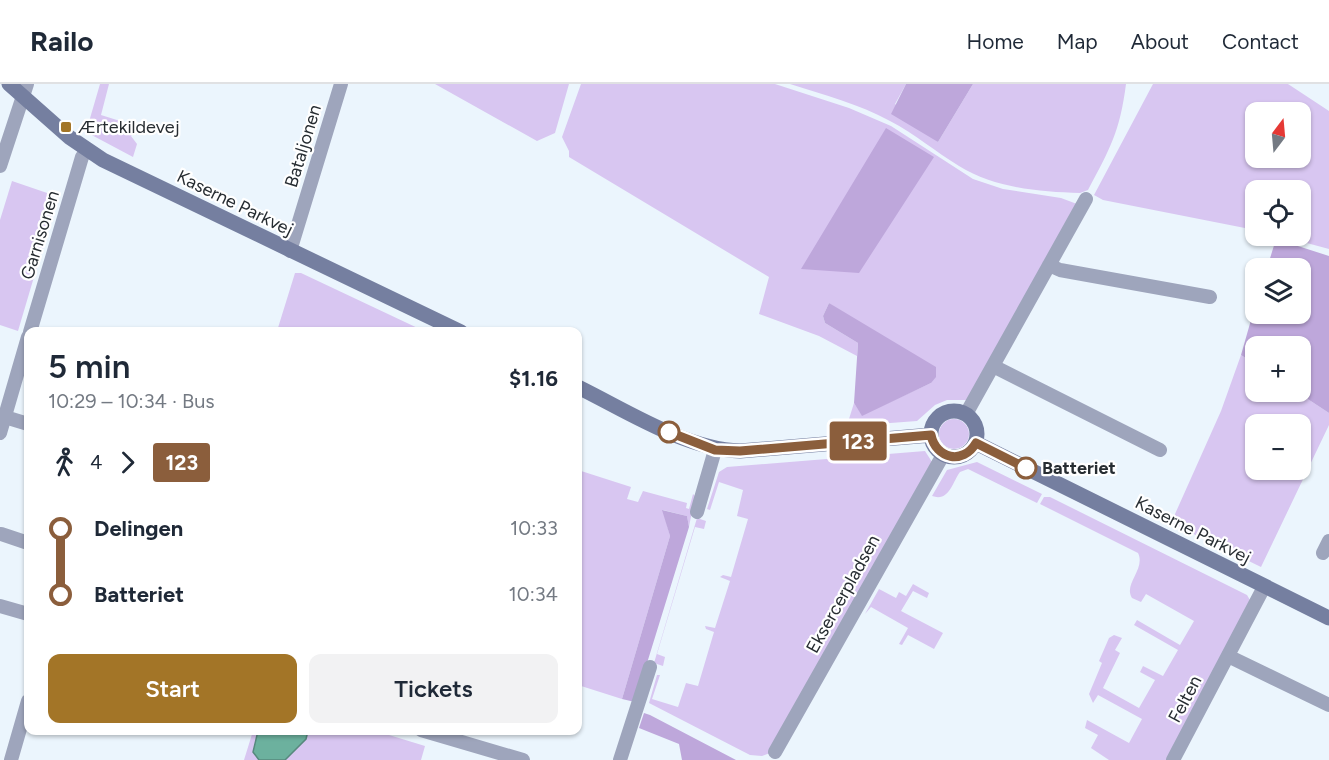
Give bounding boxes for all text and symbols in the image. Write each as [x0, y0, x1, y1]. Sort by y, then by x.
text: Railo [30, 24, 93, 58]
text: Home [967, 29, 1024, 54]
text: Map [1057, 29, 1098, 54]
text: About [1131, 29, 1189, 54]
text: Contact [1222, 29, 1299, 54]
street label: Bataljonen [280, 102, 326, 190]
north arrow [1245, 102, 1311, 168]
map controls [1245, 102, 1311, 480]
place label: Ærtekildevej [78, 116, 180, 138]
marker: Ærtekildevej [59, 120, 73, 134]
street label: Kaserne Parkvej [173, 165, 297, 241]
button: locate [1245, 180, 1311, 246]
street label: Garnisonen [16, 188, 64, 282]
button: layers [1245, 258, 1311, 324]
button: + [1245, 336, 1311, 402]
text: 5 min [48, 347, 130, 386]
text: $1.16 [509, 365, 558, 392]
text: 10:29 – 10:34 · Bus [48, 389, 215, 413]
button: − [1245, 414, 1311, 480]
unlabelled marker [658, 421, 680, 443]
line badge: 123 [824, 422, 892, 460]
text: 123 [842, 429, 874, 454]
icon: walk [48, 446, 81, 479]
icon: forward [111, 446, 144, 479]
text: 4 [90, 450, 102, 474]
text: 123 [165, 450, 198, 475]
marker: Batteriet [1015, 457, 1037, 479]
place label: Batteriet [1042, 457, 1116, 479]
street label: Kaserne Parkvej [1132, 491, 1254, 569]
text: Delingen [94, 515, 183, 542]
text: 10:33 [510, 516, 558, 540]
street label: Eksercerpladsen [801, 531, 885, 657]
text: Batteriet [94, 581, 184, 608]
text: 10:34 [509, 582, 558, 606]
button: Start [48, 654, 297, 723]
button: Tickets [309, 654, 558, 723]
street label: Felten [1164, 672, 1206, 726]

